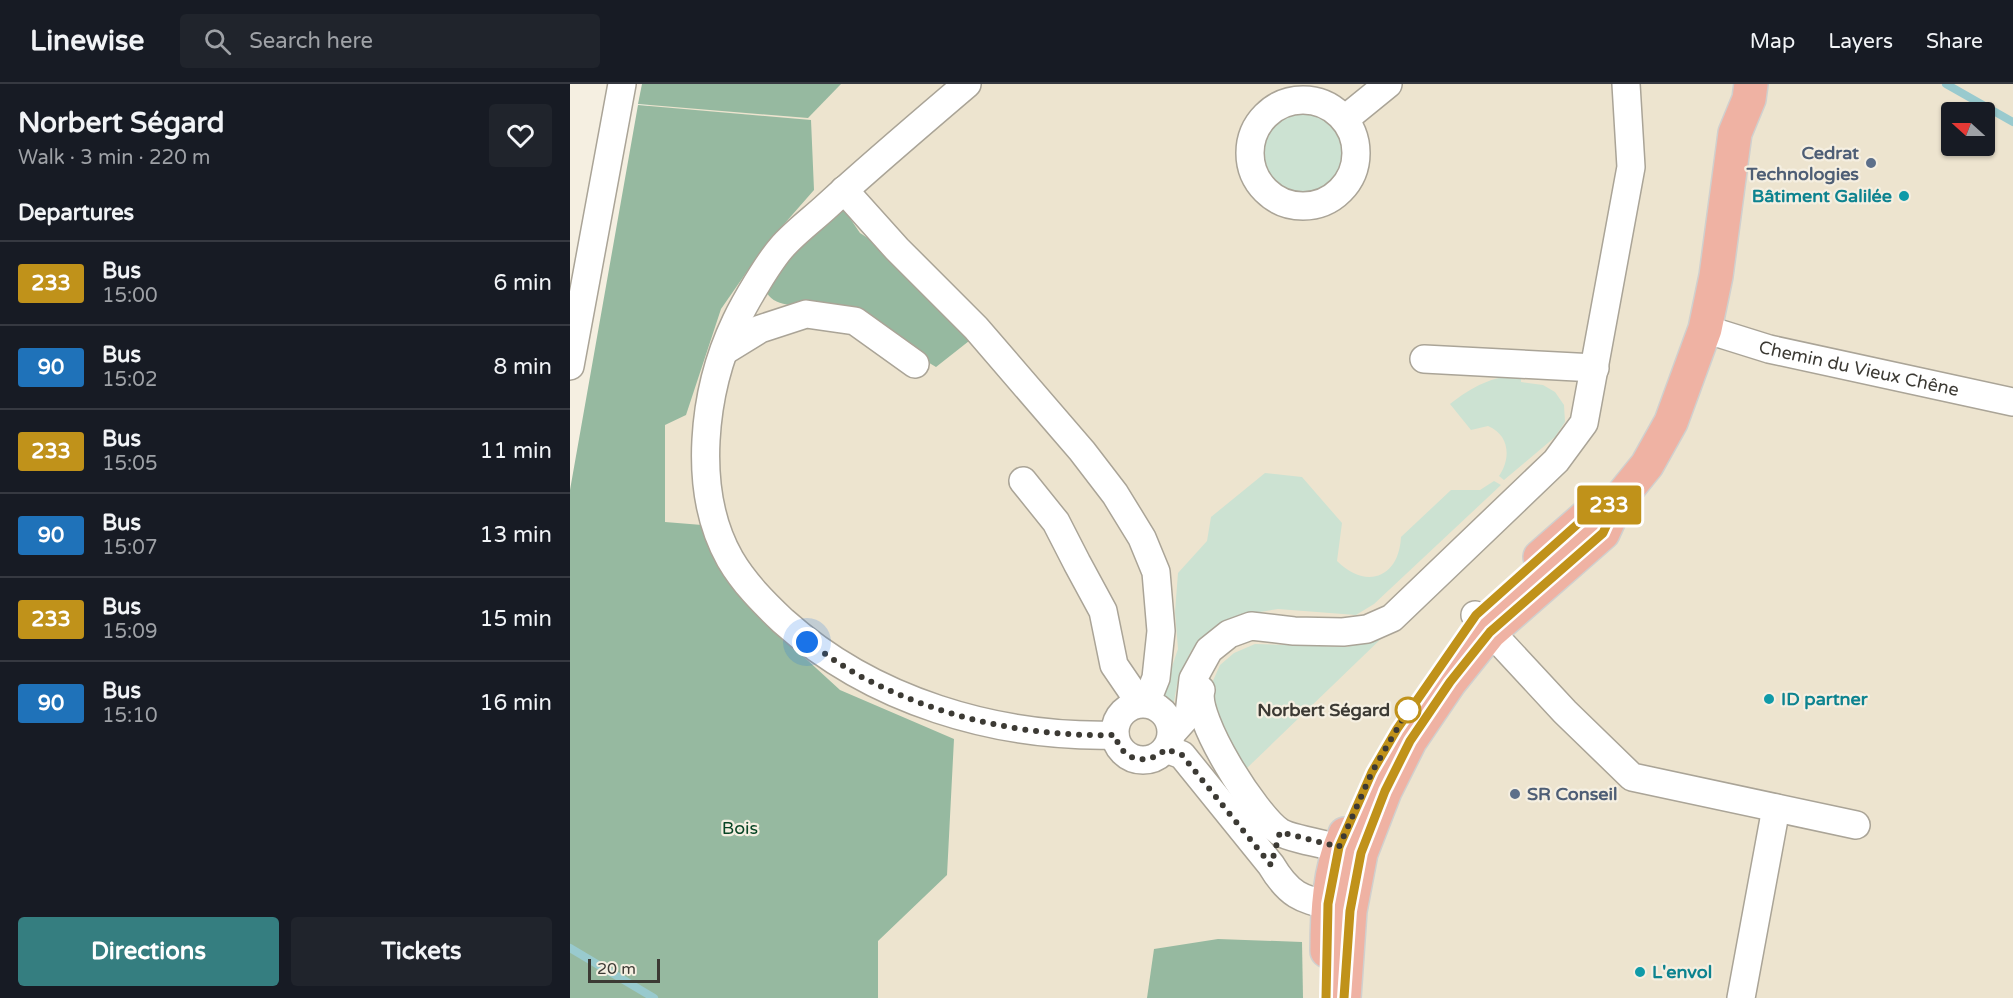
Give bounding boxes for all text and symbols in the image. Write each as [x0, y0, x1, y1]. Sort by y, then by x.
search box [180, 14, 600, 68]
text: Linewise [30, 24, 144, 58]
icon: search [201, 25, 234, 58]
text: Search here [249, 28, 373, 54]
text: Map [1750, 29, 1795, 54]
text: Layers [1828, 29, 1893, 54]
text: Share [1926, 29, 1983, 54]
north arrow [1941, 102, 1995, 156]
map controls [1941, 102, 1995, 156]
button: heart [489, 104, 552, 167]
text: Norbert Ségard [18, 106, 225, 140]
place label: Cedrat Technologies [1745, 142, 1859, 185]
text: Walk · 3 min · 220 m [18, 146, 210, 170]
marker: Cedrat Technologies [1864, 156, 1878, 170]
place label: Bâtiment Galilée [1752, 185, 1892, 207]
marker: Bâtiment Galilée [1897, 189, 1911, 203]
text: Departures [18, 200, 134, 226]
text: Bus [102, 258, 141, 284]
text: 6 min [493, 270, 552, 296]
text: 233 [31, 271, 71, 296]
text: 15:00 [102, 284, 157, 308]
street label: Chemin du Vieux Chêne [1756, 335, 1961, 401]
text: Bus [102, 342, 141, 368]
text: 8 min [493, 354, 552, 380]
text: 90 [38, 355, 64, 380]
text: 15:02 [102, 368, 157, 392]
text: Bus [102, 426, 141, 452]
text: 11 min [480, 438, 552, 464]
text: 233 [31, 439, 71, 464]
text: 15:05 [102, 452, 157, 476]
line badge: 233 [1574, 486, 1644, 524]
text: 233 [1589, 493, 1629, 518]
text: Bus [102, 510, 141, 536]
text: 13 min [480, 522, 552, 548]
text: 90 [38, 523, 64, 548]
text: 15:07 [102, 536, 157, 560]
text: Bus [102, 594, 141, 620]
text: 15 min [480, 606, 552, 632]
text: 233 [31, 607, 71, 632]
text: 15:09 [102, 620, 157, 644]
your location [792, 627, 822, 657]
text: Bus [102, 678, 141, 704]
place label: ID partner [1781, 688, 1869, 710]
text: 16 min [480, 690, 552, 716]
text: 90 [38, 691, 64, 716]
marker: ID partner [1762, 692, 1776, 706]
marker: Norbert Ségard [1395, 697, 1421, 723]
place label: Norbert Ségard [1257, 699, 1390, 721]
text: 15:10 [102, 704, 157, 728]
place label: SR Conseil [1527, 783, 1618, 805]
marker: SR Conseil [1508, 787, 1522, 801]
park label: Bois [722, 817, 758, 839]
button: Directions [18, 917, 279, 986]
button: Tickets [291, 917, 552, 986]
scale bar [588, 956, 660, 984]
text: 20 m [597, 959, 636, 979]
place label: L'envol [1652, 961, 1712, 983]
marker: L'envol [1633, 965, 1647, 979]

